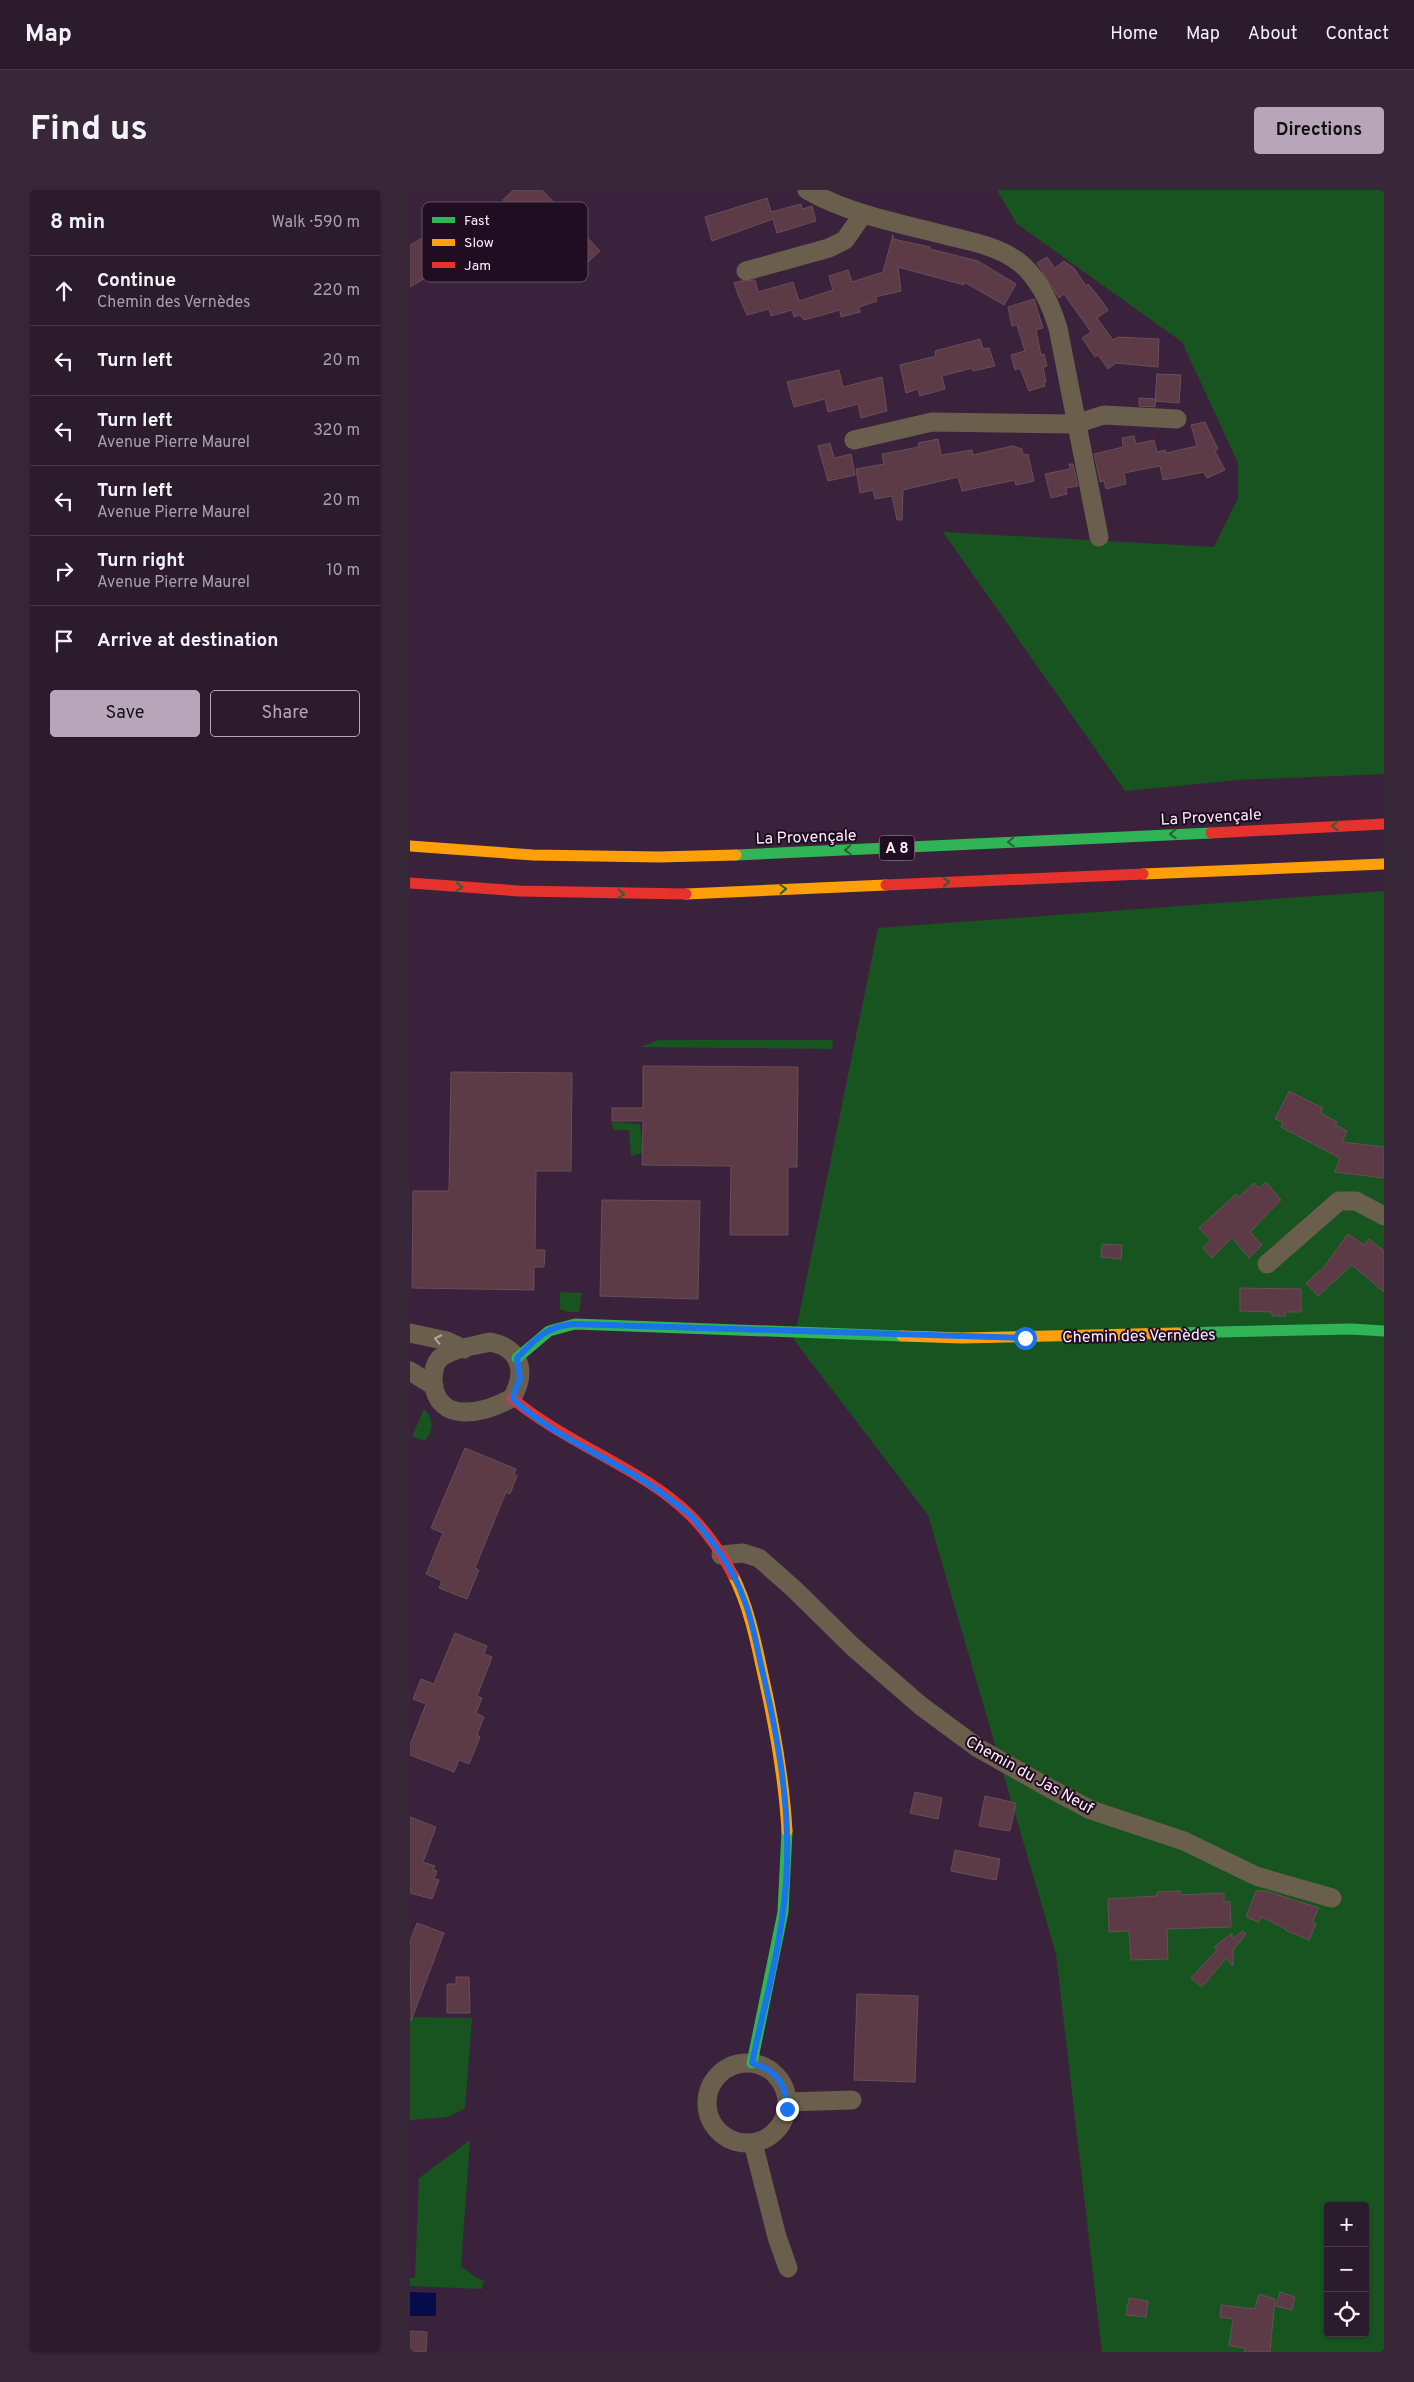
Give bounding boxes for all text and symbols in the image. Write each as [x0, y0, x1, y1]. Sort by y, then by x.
text: Map [25, 20, 72, 50]
text: Home [1110, 23, 1158, 46]
text: Map [1186, 23, 1220, 46]
text: About [1248, 23, 1297, 46]
text: Contact [1325, 23, 1389, 46]
button: Directions [1254, 107, 1384, 154]
text: Find us [30, 108, 148, 152]
legend [422, 202, 588, 282]
text: 8 min [50, 209, 105, 236]
text: Walk · 590 m [272, 213, 360, 233]
text: Fast [464, 213, 490, 230]
text: Slow [464, 235, 494, 252]
text: Jam [464, 258, 491, 275]
text: Continue [97, 269, 176, 293]
icon: ahead [50, 277, 78, 305]
text: 220 m [313, 281, 360, 301]
text: Chemin des Vernèdes [97, 293, 251, 313]
icon: left [50, 347, 78, 375]
text: Turn left [97, 349, 173, 373]
text: 20 m [323, 351, 360, 371]
text: Turn left [97, 409, 173, 433]
icon: left [50, 417, 78, 445]
text: 320 m [313, 421, 360, 441]
text: Avenue Pierre Maurel [97, 433, 250, 453]
text: Turn left [97, 479, 173, 503]
icon: left [50, 487, 78, 515]
text: 20 m [323, 491, 360, 511]
text: Avenue Pierre Maurel [97, 503, 250, 523]
text: Turn right [97, 549, 185, 573]
icon: right [50, 557, 78, 585]
text: 10 m [326, 561, 360, 581]
text: Avenue Pierre Maurel [97, 573, 250, 593]
icon: arrive [50, 627, 78, 655]
text: Arrive at destination [97, 629, 278, 653]
button: Save [50, 690, 200, 737]
button: Share [210, 690, 360, 737]
street label: La Provençale [1160, 805, 1262, 831]
one-way arrow [1331, 821, 1339, 832]
street label: La Provençale [755, 826, 857, 850]
one-way arrow [1169, 829, 1177, 840]
road number: A 8 [880, 836, 914, 860]
one-way arrow [1006, 837, 1014, 848]
one-way arrow [844, 845, 852, 856]
one-way arrow [942, 877, 950, 888]
one-way arrow [455, 881, 463, 892]
one-way arrow [780, 884, 788, 895]
one-way arrow [617, 888, 625, 899]
street label: Chemin des Vernèdes [1062, 1326, 1216, 1348]
route start [1014, 1327, 1037, 1350]
one-way arrow [433, 1334, 442, 1344]
street label: Chemin du Jas Neuf [962, 1732, 1097, 1820]
route end [776, 2098, 799, 2121]
map controls [1324, 2202, 1369, 2337]
button: + [1324, 2202, 1369, 2247]
button: − [1324, 2247, 1369, 2292]
button: locate [1324, 2292, 1369, 2337]

